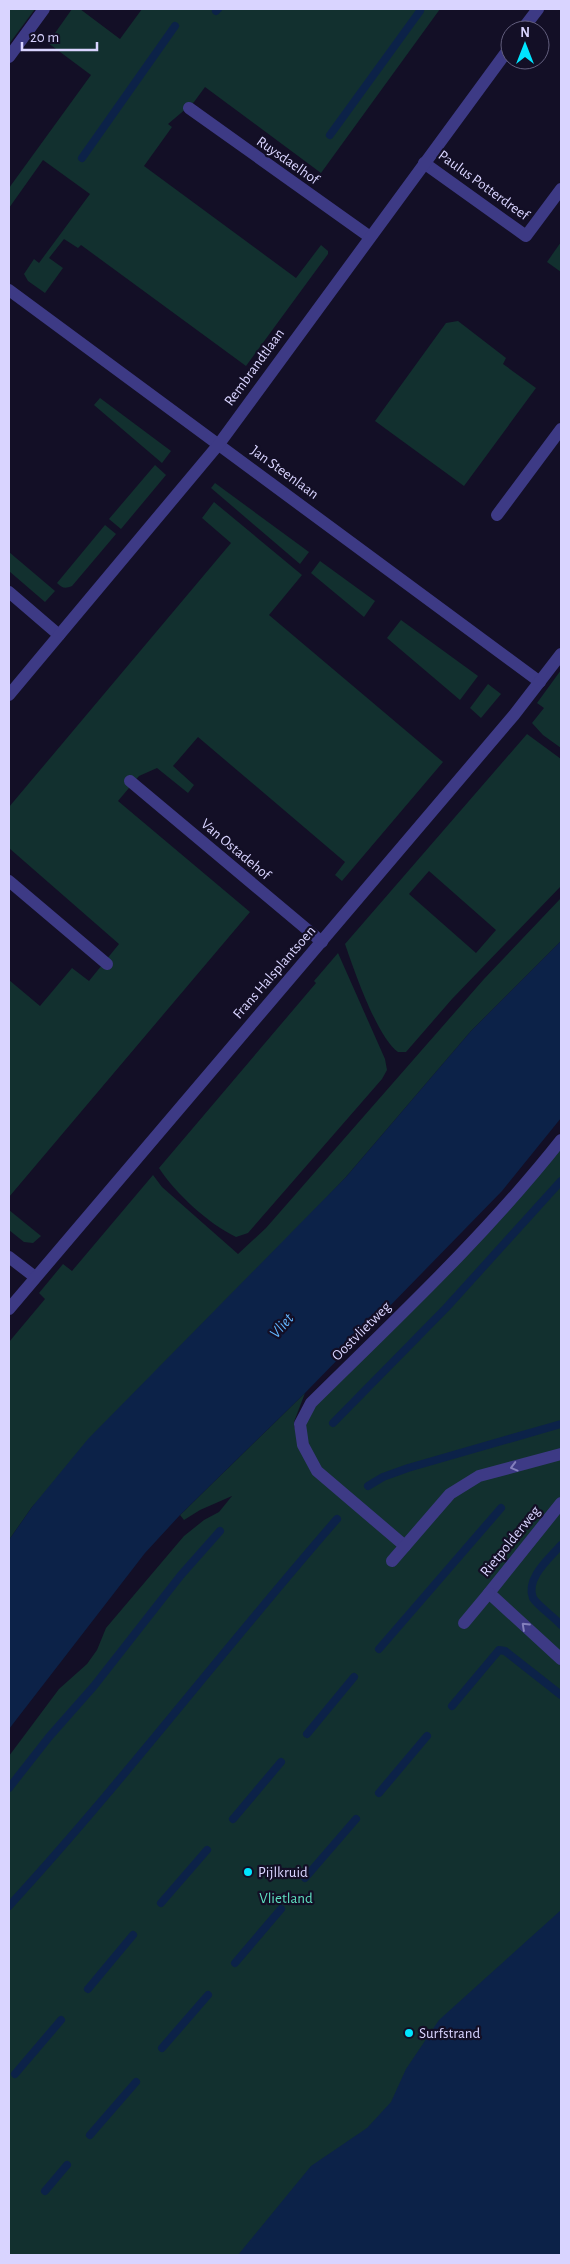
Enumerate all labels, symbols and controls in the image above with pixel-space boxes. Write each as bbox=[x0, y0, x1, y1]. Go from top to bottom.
scale bar bbox=[22, 20, 98, 52]
north arrow bbox=[500, 20, 550, 70]
text: N bbox=[520, 26, 530, 40]
text: 20 m bbox=[30, 30, 59, 45]
street label: Ruysdaelhof bbox=[254, 134, 323, 188]
street label: Paulus Potterdreef bbox=[436, 148, 533, 224]
street label: Rembrandtlaan bbox=[222, 326, 287, 409]
street label: Jan Steenlaan bbox=[248, 443, 321, 502]
street label: Van Ostadehof bbox=[198, 816, 274, 884]
street label: Frans Halsplantsoen bbox=[230, 923, 319, 1022]
street label: Oostvlietweg bbox=[329, 1298, 394, 1364]
water label: Vliet bbox=[267, 1310, 297, 1341]
one-way arrow bbox=[510, 1461, 519, 1472]
street label: Rietpolderweg bbox=[477, 1503, 544, 1579]
one-way arrow bbox=[522, 1623, 531, 1632]
place label: Pijlkruid bbox=[258, 1865, 308, 1880]
marker: Pijlkruid bbox=[242, 1866, 254, 1878]
park label: Vlietland bbox=[259, 1891, 313, 1906]
place label: Surfstrand bbox=[419, 2026, 481, 2041]
marker: Surfstrand bbox=[403, 2027, 415, 2039]

